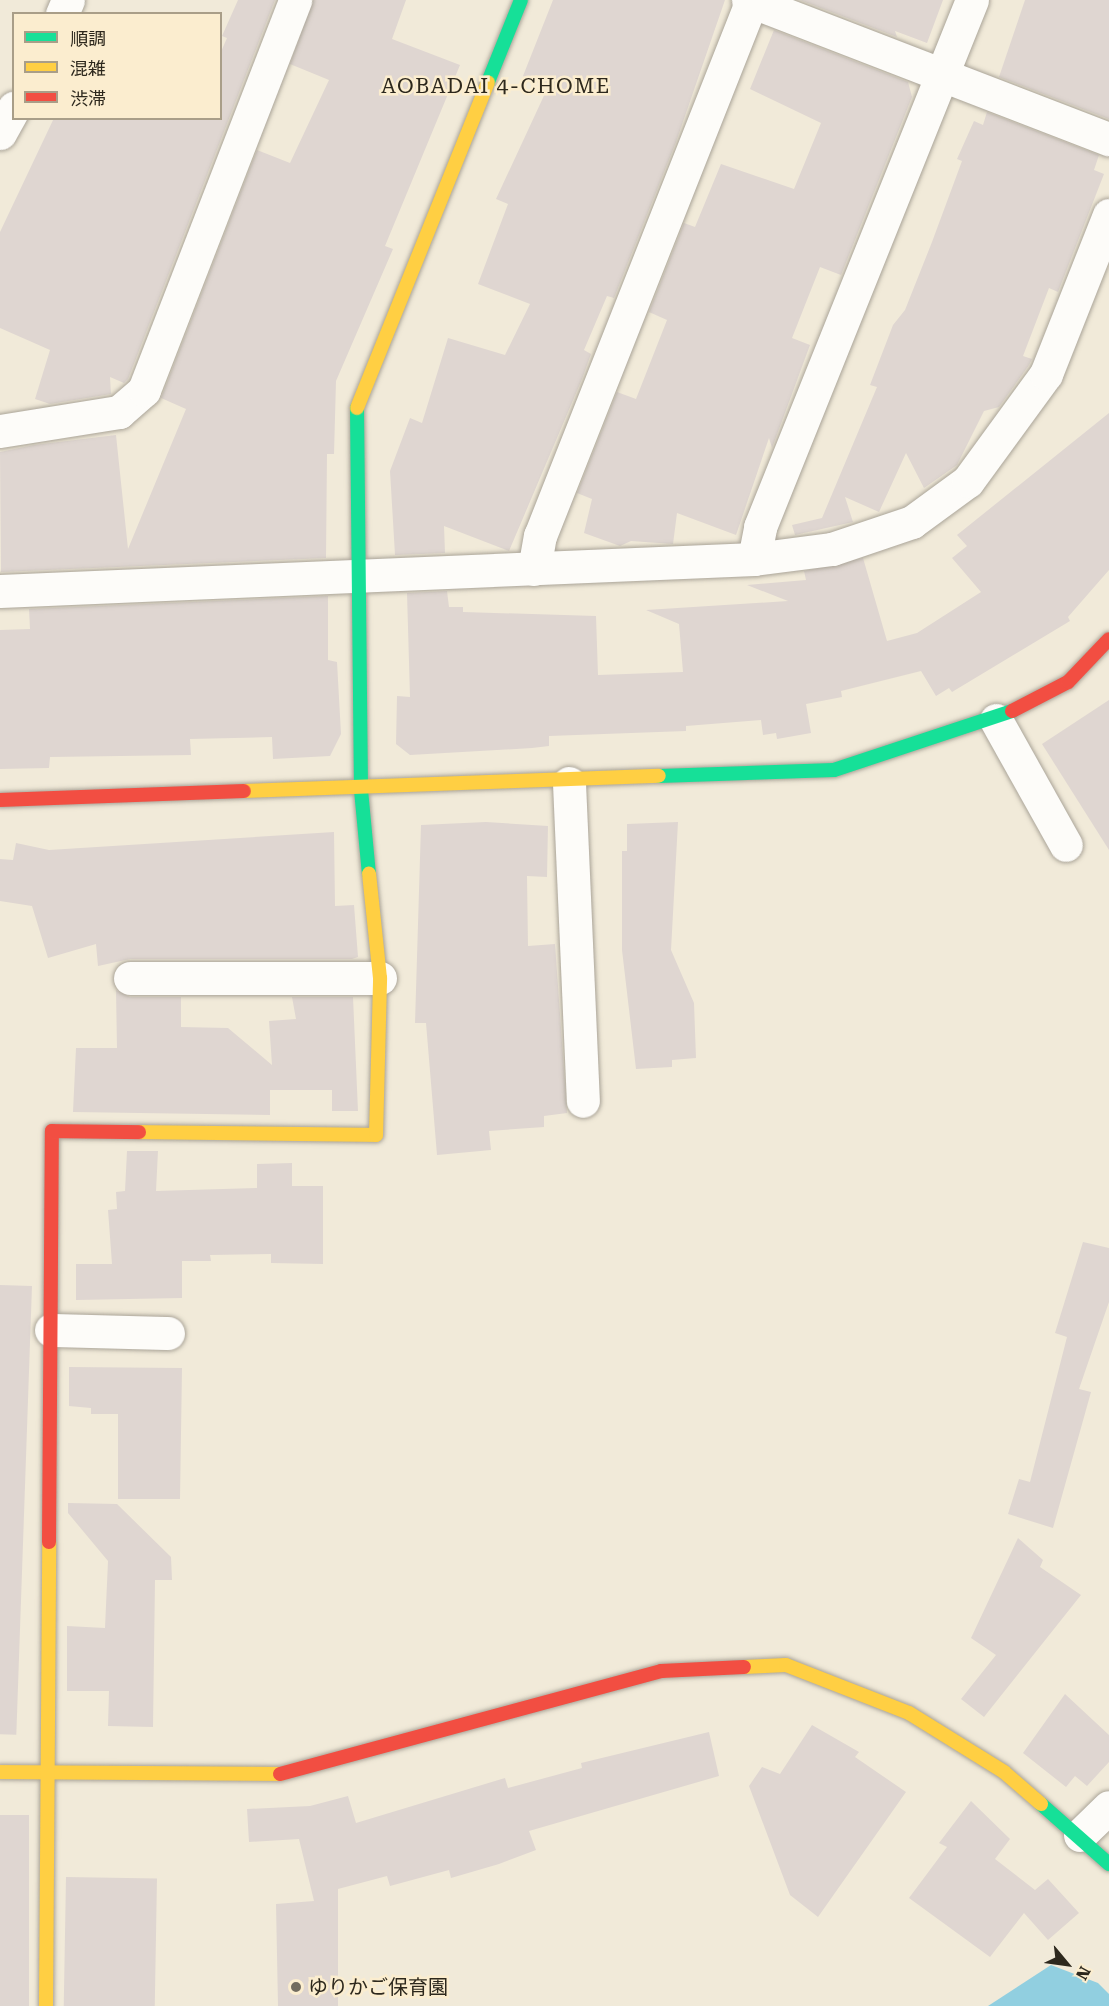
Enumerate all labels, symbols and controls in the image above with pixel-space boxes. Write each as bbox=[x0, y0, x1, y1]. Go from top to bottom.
legend bbox=[12, 12, 222, 120]
text: 順調 bbox=[70, 28, 106, 49]
text: 混雑 bbox=[70, 58, 106, 79]
district label: AOBADAI 4-CHOME bbox=[381, 73, 611, 99]
text: 渋滞 bbox=[70, 88, 106, 109]
north arrow bbox=[1037, 1934, 1097, 1994]
text: N bbox=[1072, 1963, 1094, 1983]
place label: ゆりかご保育園 bbox=[308, 1975, 448, 1999]
marker: ゆりかご保育園 bbox=[289, 1980, 303, 1994]

